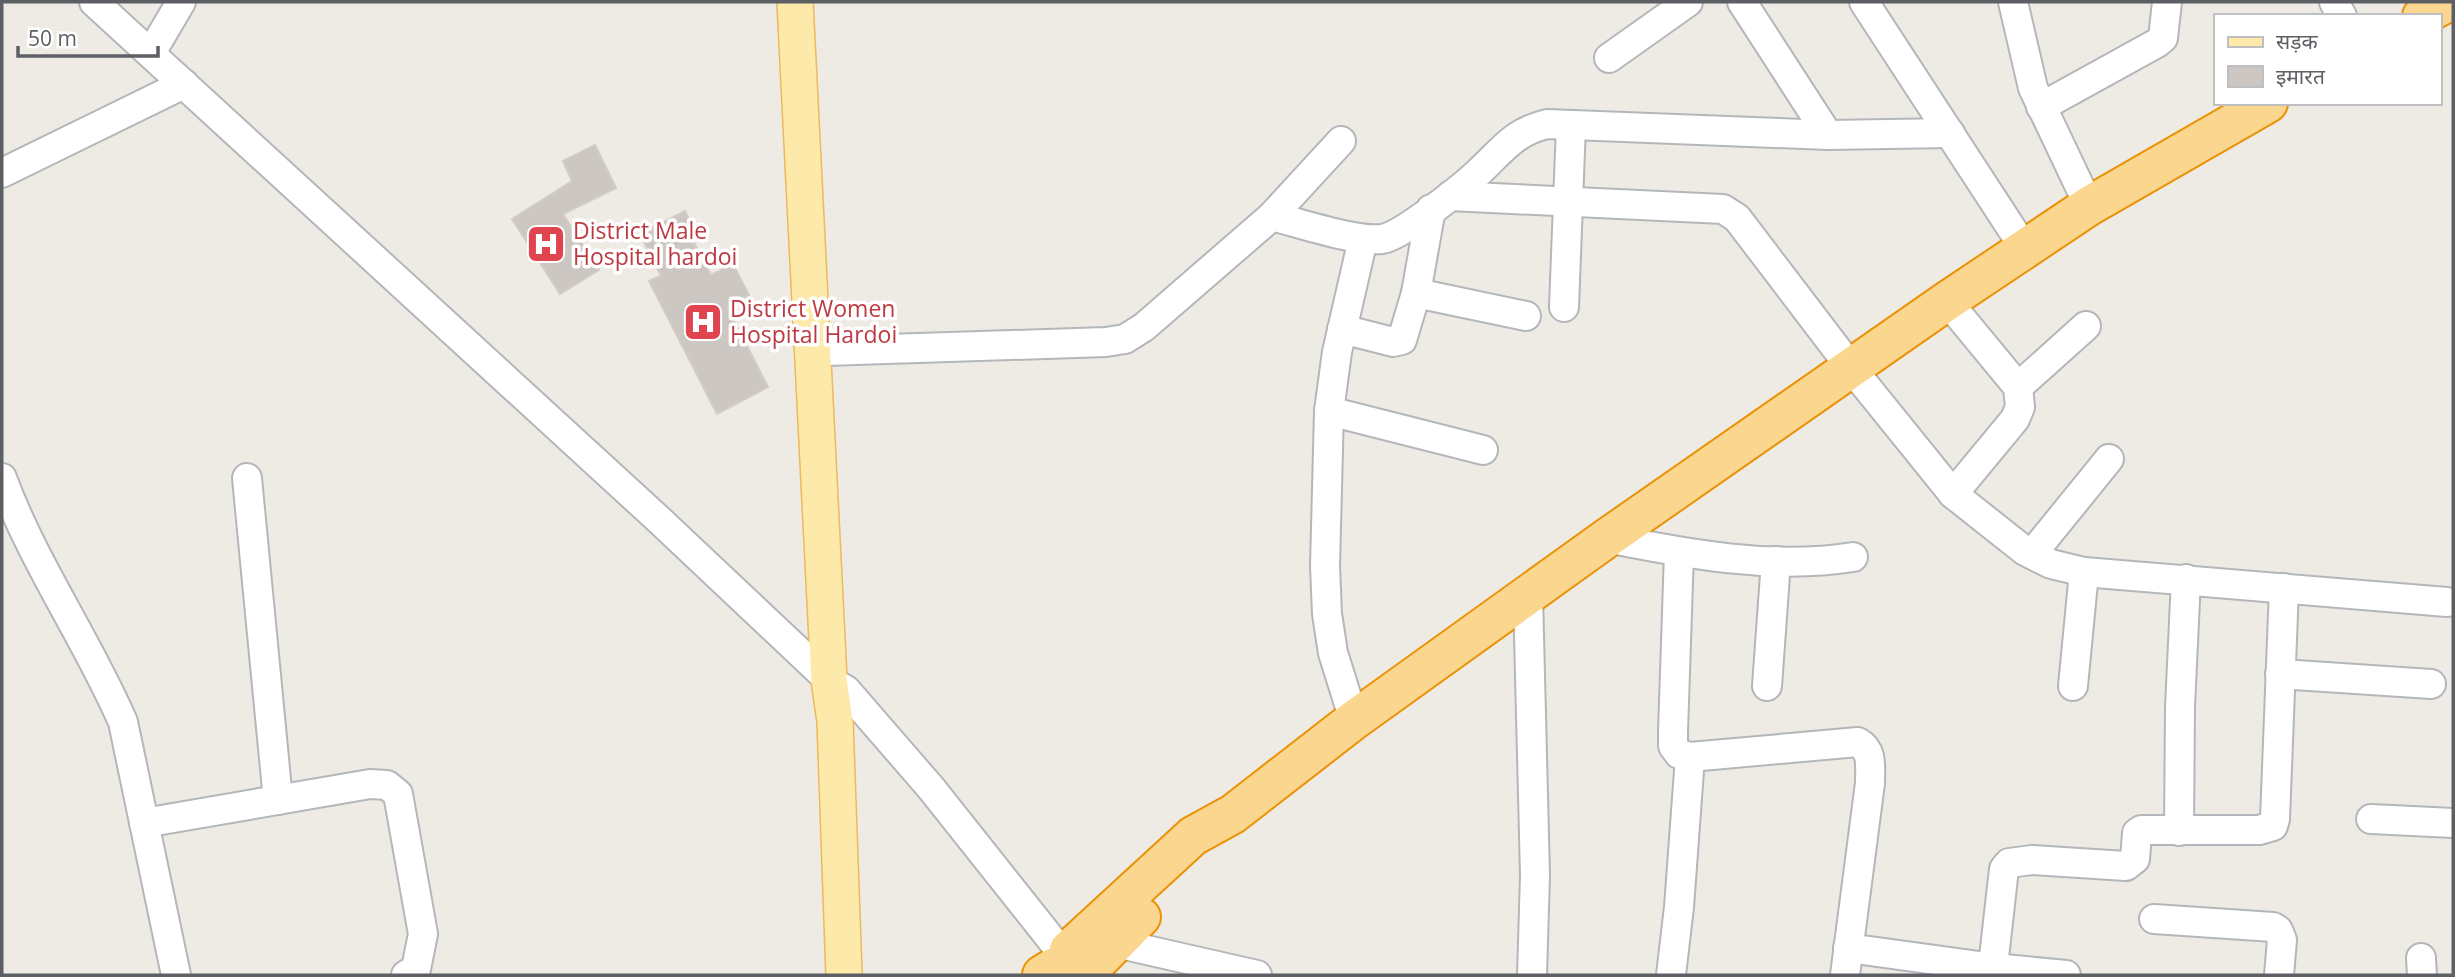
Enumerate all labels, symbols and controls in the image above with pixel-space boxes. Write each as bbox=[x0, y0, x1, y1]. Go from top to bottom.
scale bar bbox=[18, 14, 158, 58]
legend bbox=[2214, 14, 2441, 105]
text: 50 m bbox=[28, 24, 77, 52]
text: सड़क bbox=[2276, 27, 2318, 55]
text: इमारत bbox=[2276, 62, 2326, 90]
place label: District Male Hospital hardoi bbox=[573, 214, 737, 272]
hospital icon: District Male Hospital hardoi bbox=[525, 223, 567, 265]
place label: District Women Hospital Hardoi bbox=[730, 292, 897, 350]
hospital icon: District Women Hospital Hardoi bbox=[682, 301, 724, 343]

